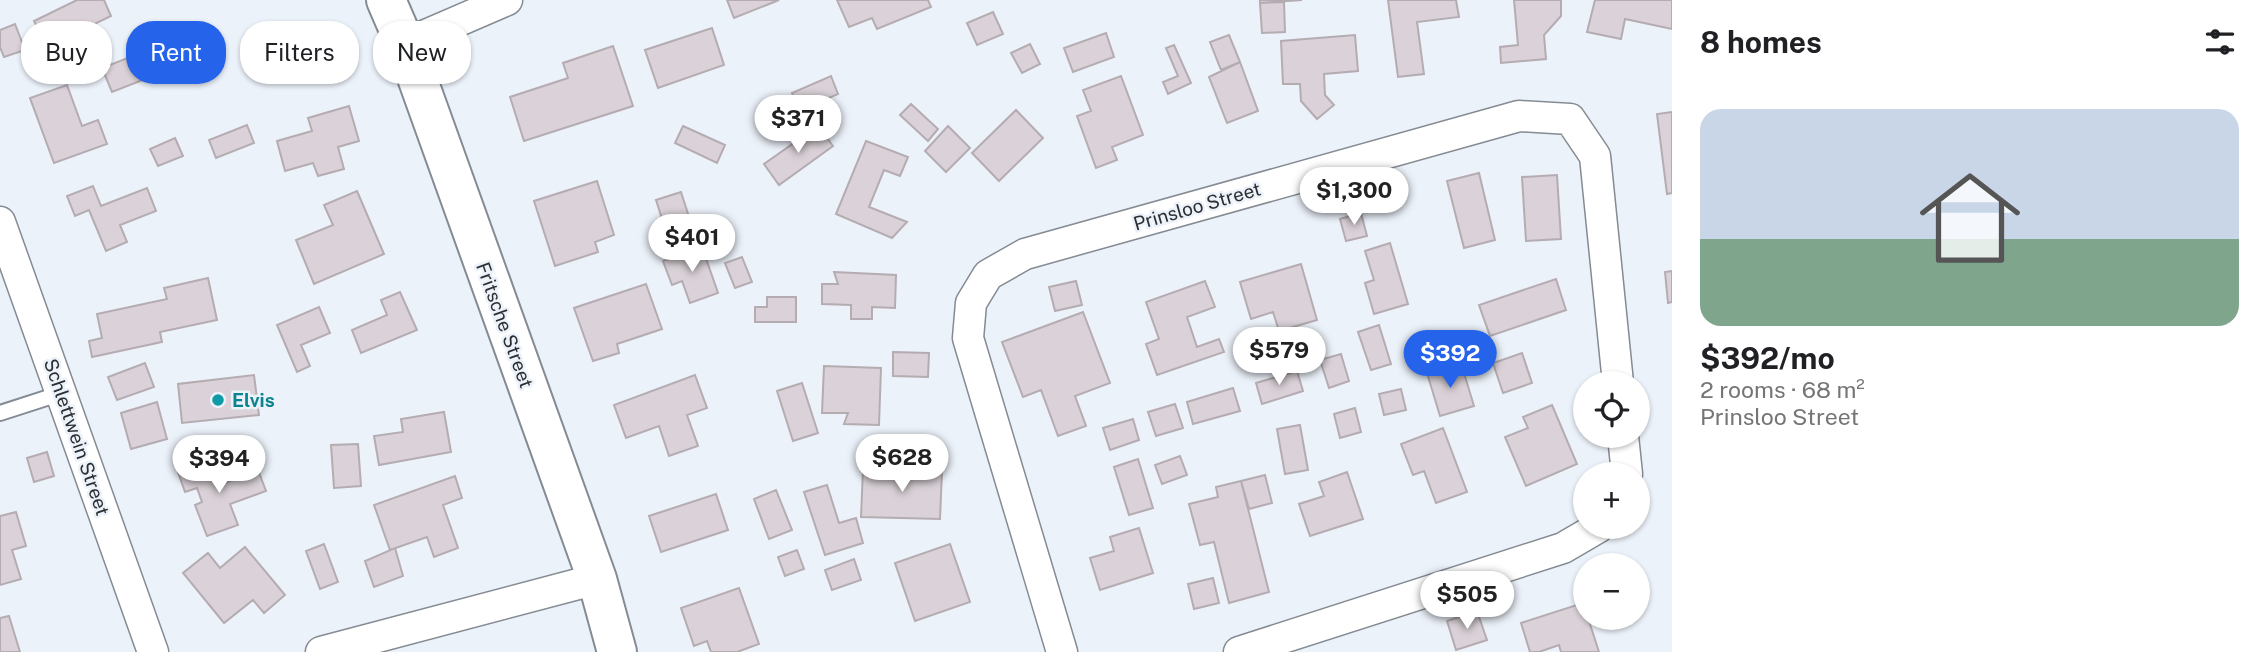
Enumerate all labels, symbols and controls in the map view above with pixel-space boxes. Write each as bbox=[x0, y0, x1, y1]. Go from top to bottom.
chip: Buy bbox=[21, 21, 112, 84]
chip: Rent bbox=[126, 21, 226, 84]
chip: Filters bbox=[240, 21, 359, 84]
chip: New bbox=[373, 21, 471, 84]
icon: filters bbox=[2201, 23, 2239, 61]
text: 8 homes bbox=[1700, 24, 1822, 60]
pin: $371 bbox=[757, 96, 839, 155]
text: $371 bbox=[770, 104, 826, 131]
icon: home bbox=[1907, 155, 2033, 281]
pin: $1,300 bbox=[1297, 168, 1411, 227]
text: $1,300 bbox=[1316, 176, 1392, 203]
street label: Prinsloo Street bbox=[1131, 177, 1263, 235]
pin: $401 bbox=[651, 215, 733, 274]
text: $401 bbox=[664, 223, 720, 250]
street label: Fritsche Street bbox=[472, 259, 538, 391]
pin: $579 bbox=[1238, 328, 1320, 387]
pin: $392 bbox=[1409, 330, 1491, 390]
text: $579 bbox=[1249, 336, 1309, 363]
text: $392 bbox=[1420, 339, 1480, 366]
text: $392/mo bbox=[1700, 340, 1835, 376]
street label: Schlettwein Street bbox=[40, 356, 114, 518]
map controls bbox=[1573, 371, 1650, 630]
button: locate bbox=[1573, 371, 1650, 448]
text: 2 rooms · 68 m² bbox=[1700, 376, 1865, 403]
place label: Elvis bbox=[232, 389, 275, 411]
marker: Elvis bbox=[210, 392, 226, 408]
text: Prinsloo Street bbox=[1700, 403, 1859, 430]
pin: $628 bbox=[861, 434, 943, 494]
pin: $394 bbox=[178, 435, 260, 495]
text: $628 bbox=[872, 443, 932, 470]
text: $394 bbox=[188, 444, 250, 471]
button: + bbox=[1573, 462, 1650, 539]
button: − bbox=[1573, 553, 1650, 630]
pin: $505 bbox=[1426, 572, 1508, 631]
text: $505 bbox=[1436, 580, 1498, 607]

